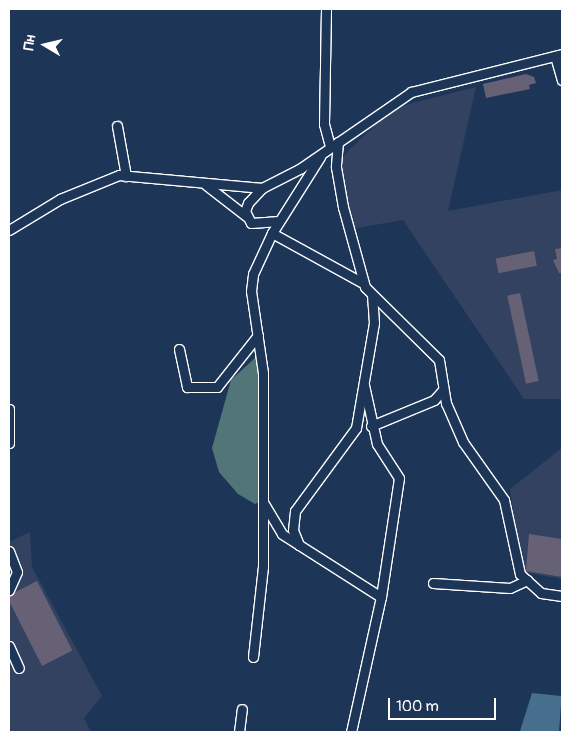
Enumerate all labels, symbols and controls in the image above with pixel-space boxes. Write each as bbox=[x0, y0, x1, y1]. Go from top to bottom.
north arrow bbox=[20, 20, 70, 70]
text: Пн bbox=[20, 34, 39, 52]
scale bar bbox=[391, 688, 498, 720]
text: 100 m bbox=[396, 697, 439, 716]

